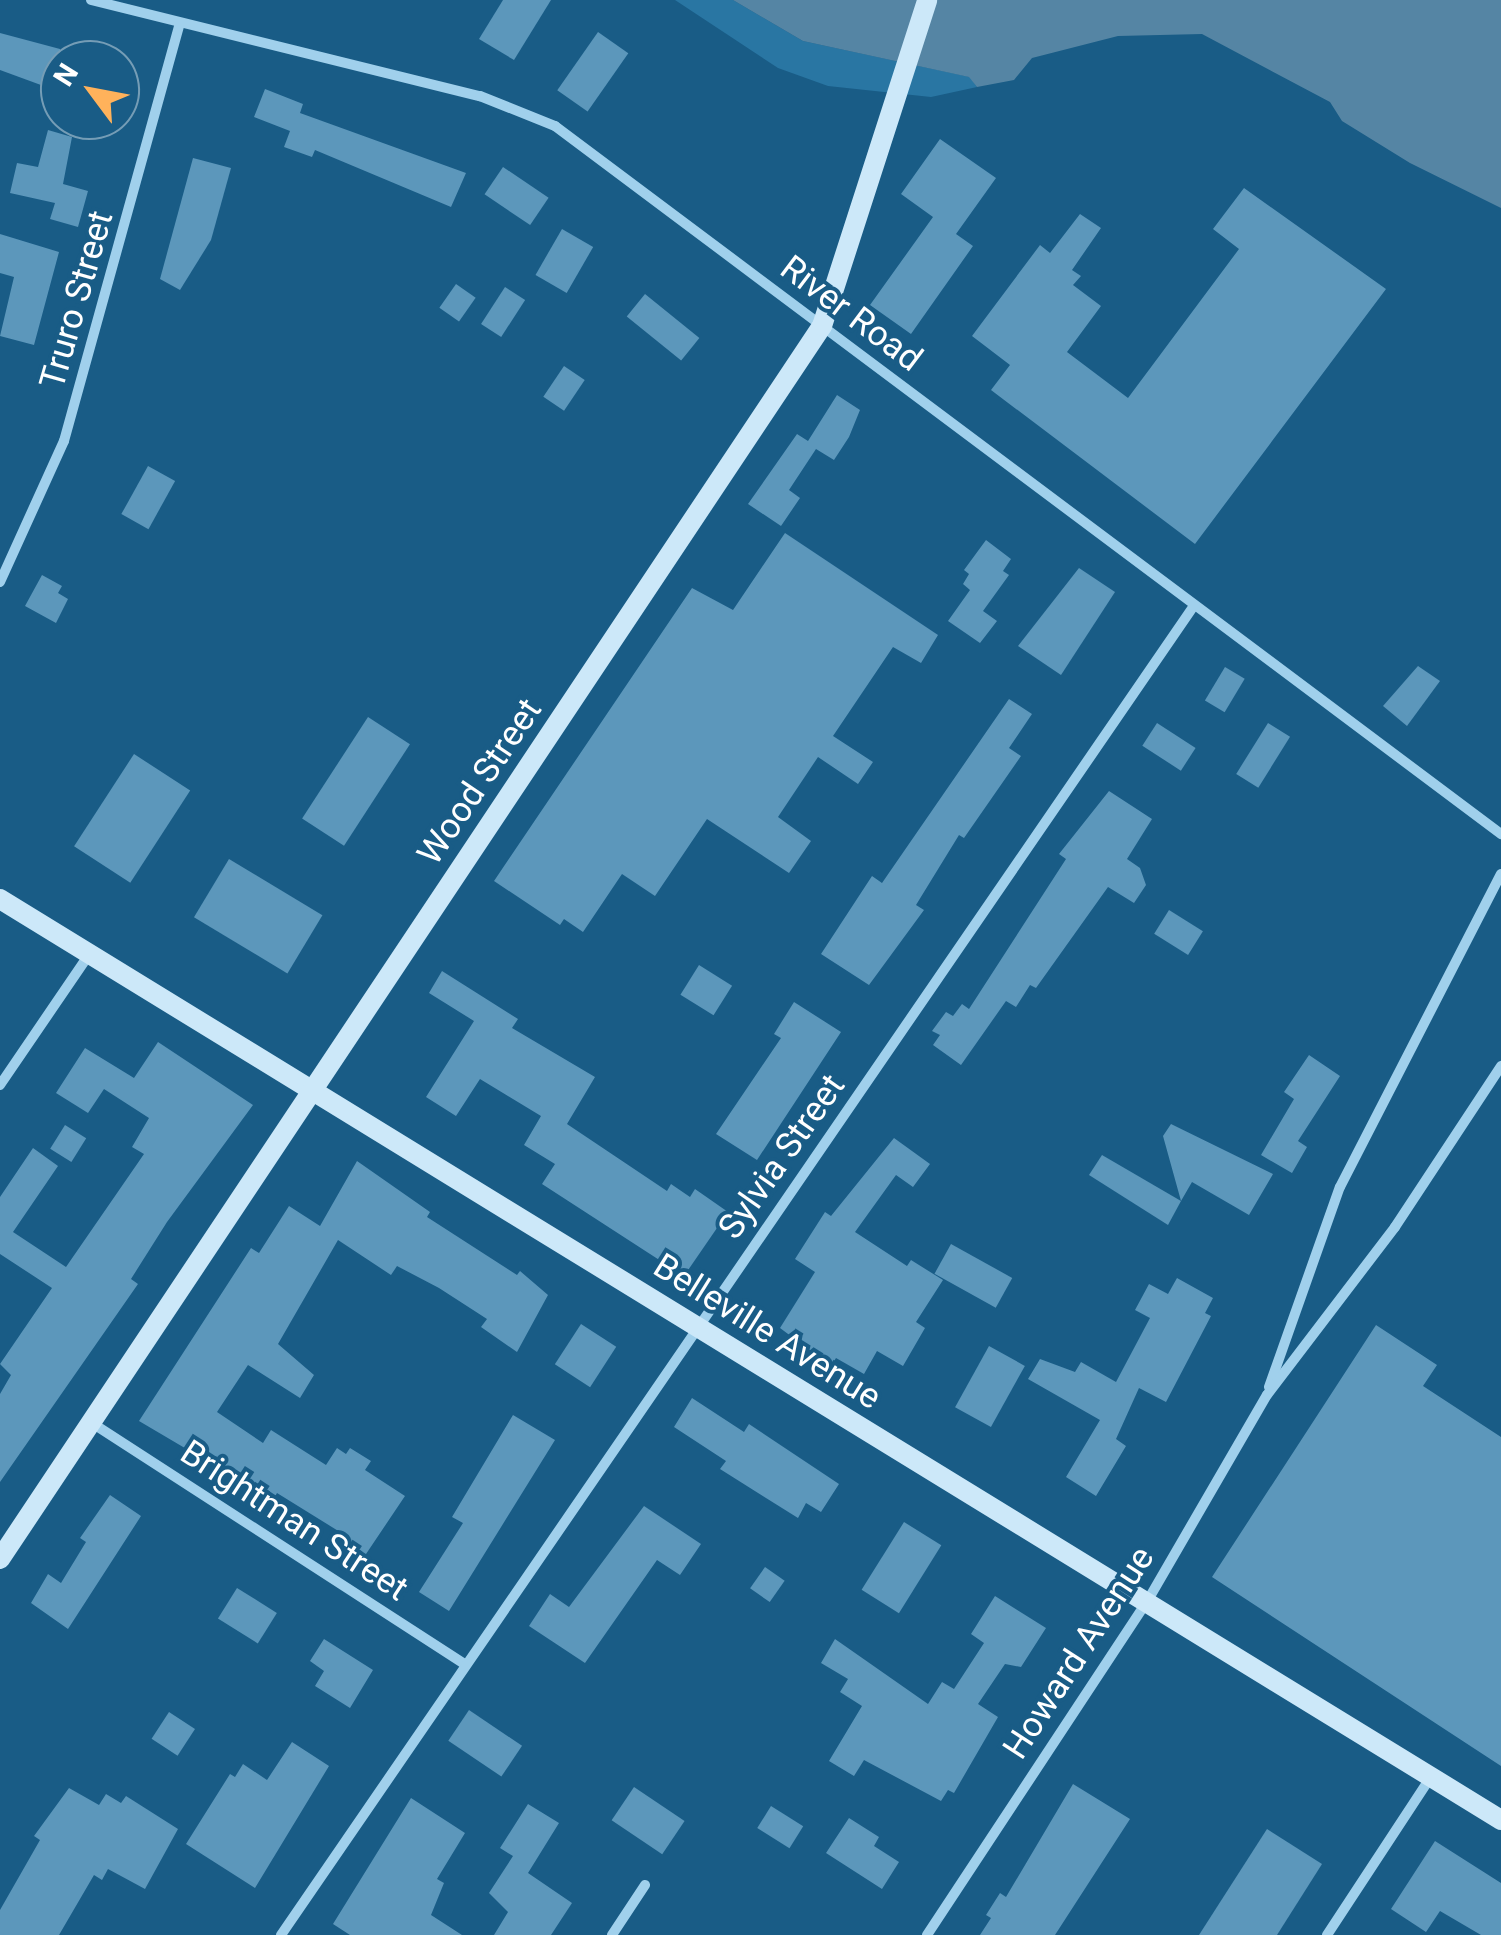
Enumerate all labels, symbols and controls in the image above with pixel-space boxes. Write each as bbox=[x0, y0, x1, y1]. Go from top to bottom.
north arrow bbox=[40, 40, 140, 140]
text: N bbox=[47, 58, 85, 92]
street label: Truro Street bbox=[32, 206, 122, 394]
street label: River Road bbox=[772, 247, 930, 381]
street label: Wood Street bbox=[409, 691, 551, 873]
street label: Sylvia Street bbox=[710, 1067, 854, 1247]
street label: Belleville Avenue bbox=[646, 1245, 888, 1419]
street label: Brightman Street bbox=[172, 1432, 416, 1610]
street label: Howard Avenue bbox=[995, 1539, 1163, 1767]

